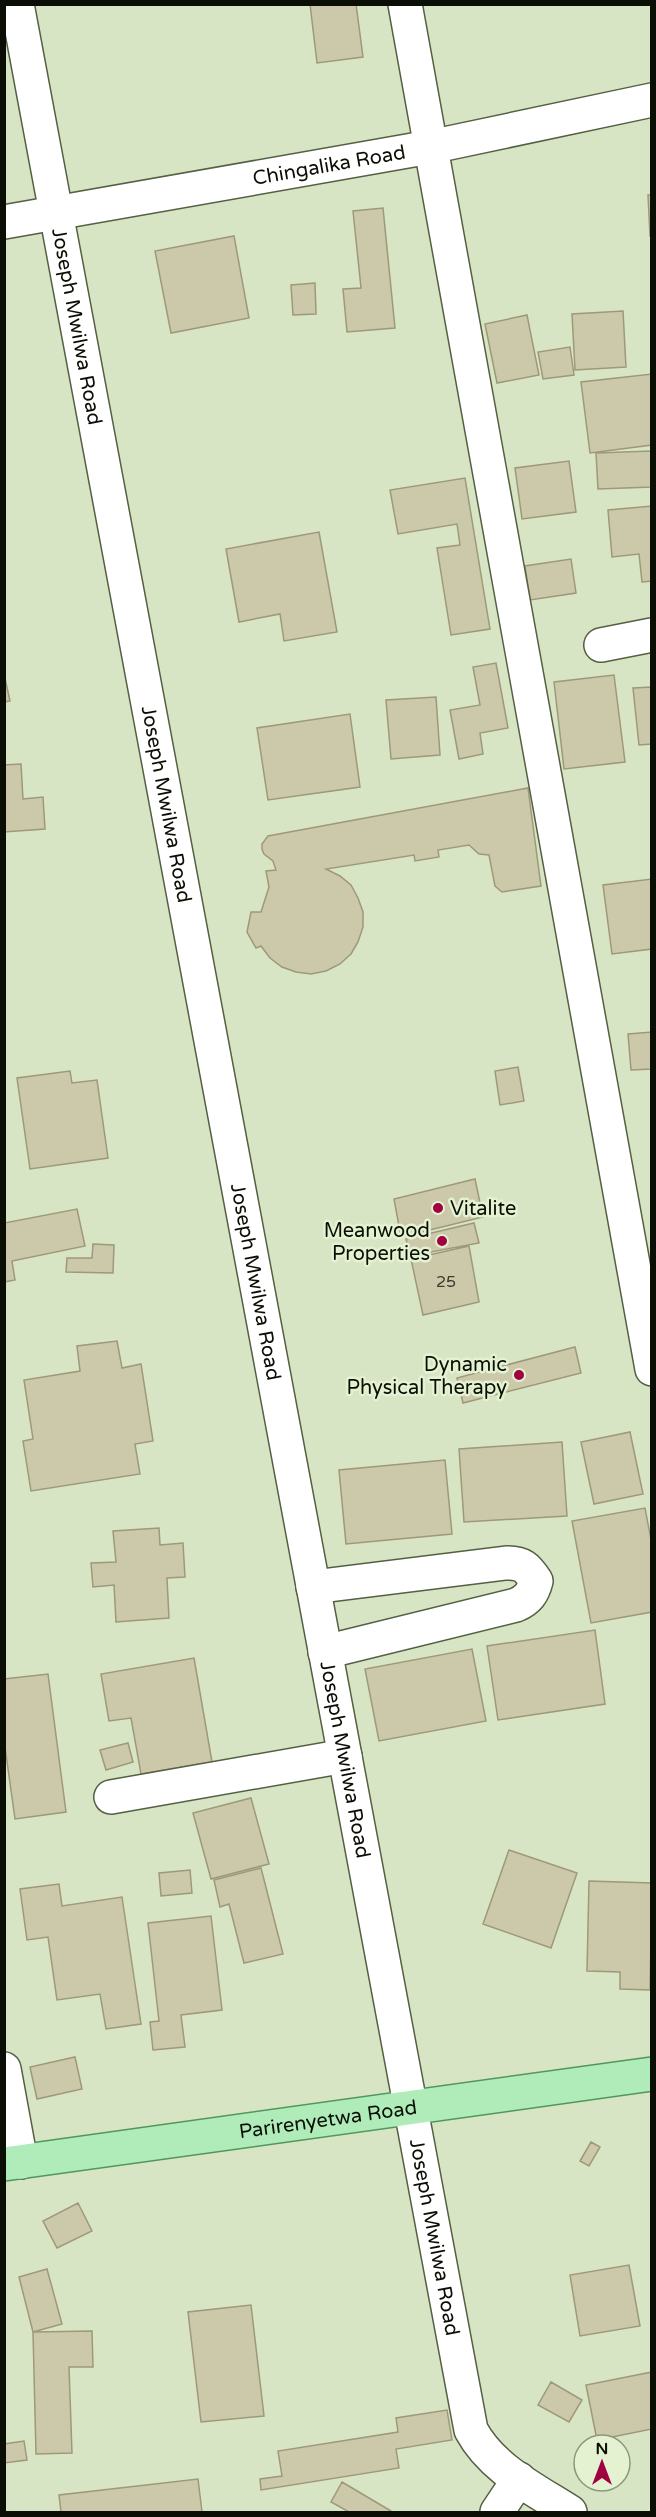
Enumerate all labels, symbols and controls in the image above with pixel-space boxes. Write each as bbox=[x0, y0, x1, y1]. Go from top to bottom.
street label: Chingalika Road bbox=[251, 141, 407, 191]
street label: Joseph Mwilwa Road bbox=[46, 226, 107, 427]
street label: Joseph Mwilwa Road bbox=[136, 704, 196, 905]
street label: Joseph Mwilwa Road bbox=[225, 1182, 285, 1382]
place label: Vitalite bbox=[450, 1197, 516, 1221]
marker: Vitalite bbox=[431, 1201, 445, 1215]
place label: Meanwood Properties bbox=[324, 1219, 430, 1266]
marker: Meanwood Properties bbox=[435, 1234, 449, 1248]
house number: 25 bbox=[436, 1272, 456, 1292]
place label: Dynamic Physical Therapy bbox=[347, 1353, 507, 1400]
marker: Dynamic Physical Therapy bbox=[512, 1368, 526, 1382]
street label: Joseph Mwilwa Road bbox=[314, 1659, 375, 1860]
street label: Parirenyetwa Road bbox=[237, 2096, 419, 2144]
street label: Joseph Mwilwa Road bbox=[404, 2137, 464, 2338]
north arrow bbox=[572, 2433, 632, 2493]
text: N bbox=[596, 2439, 608, 2459]

